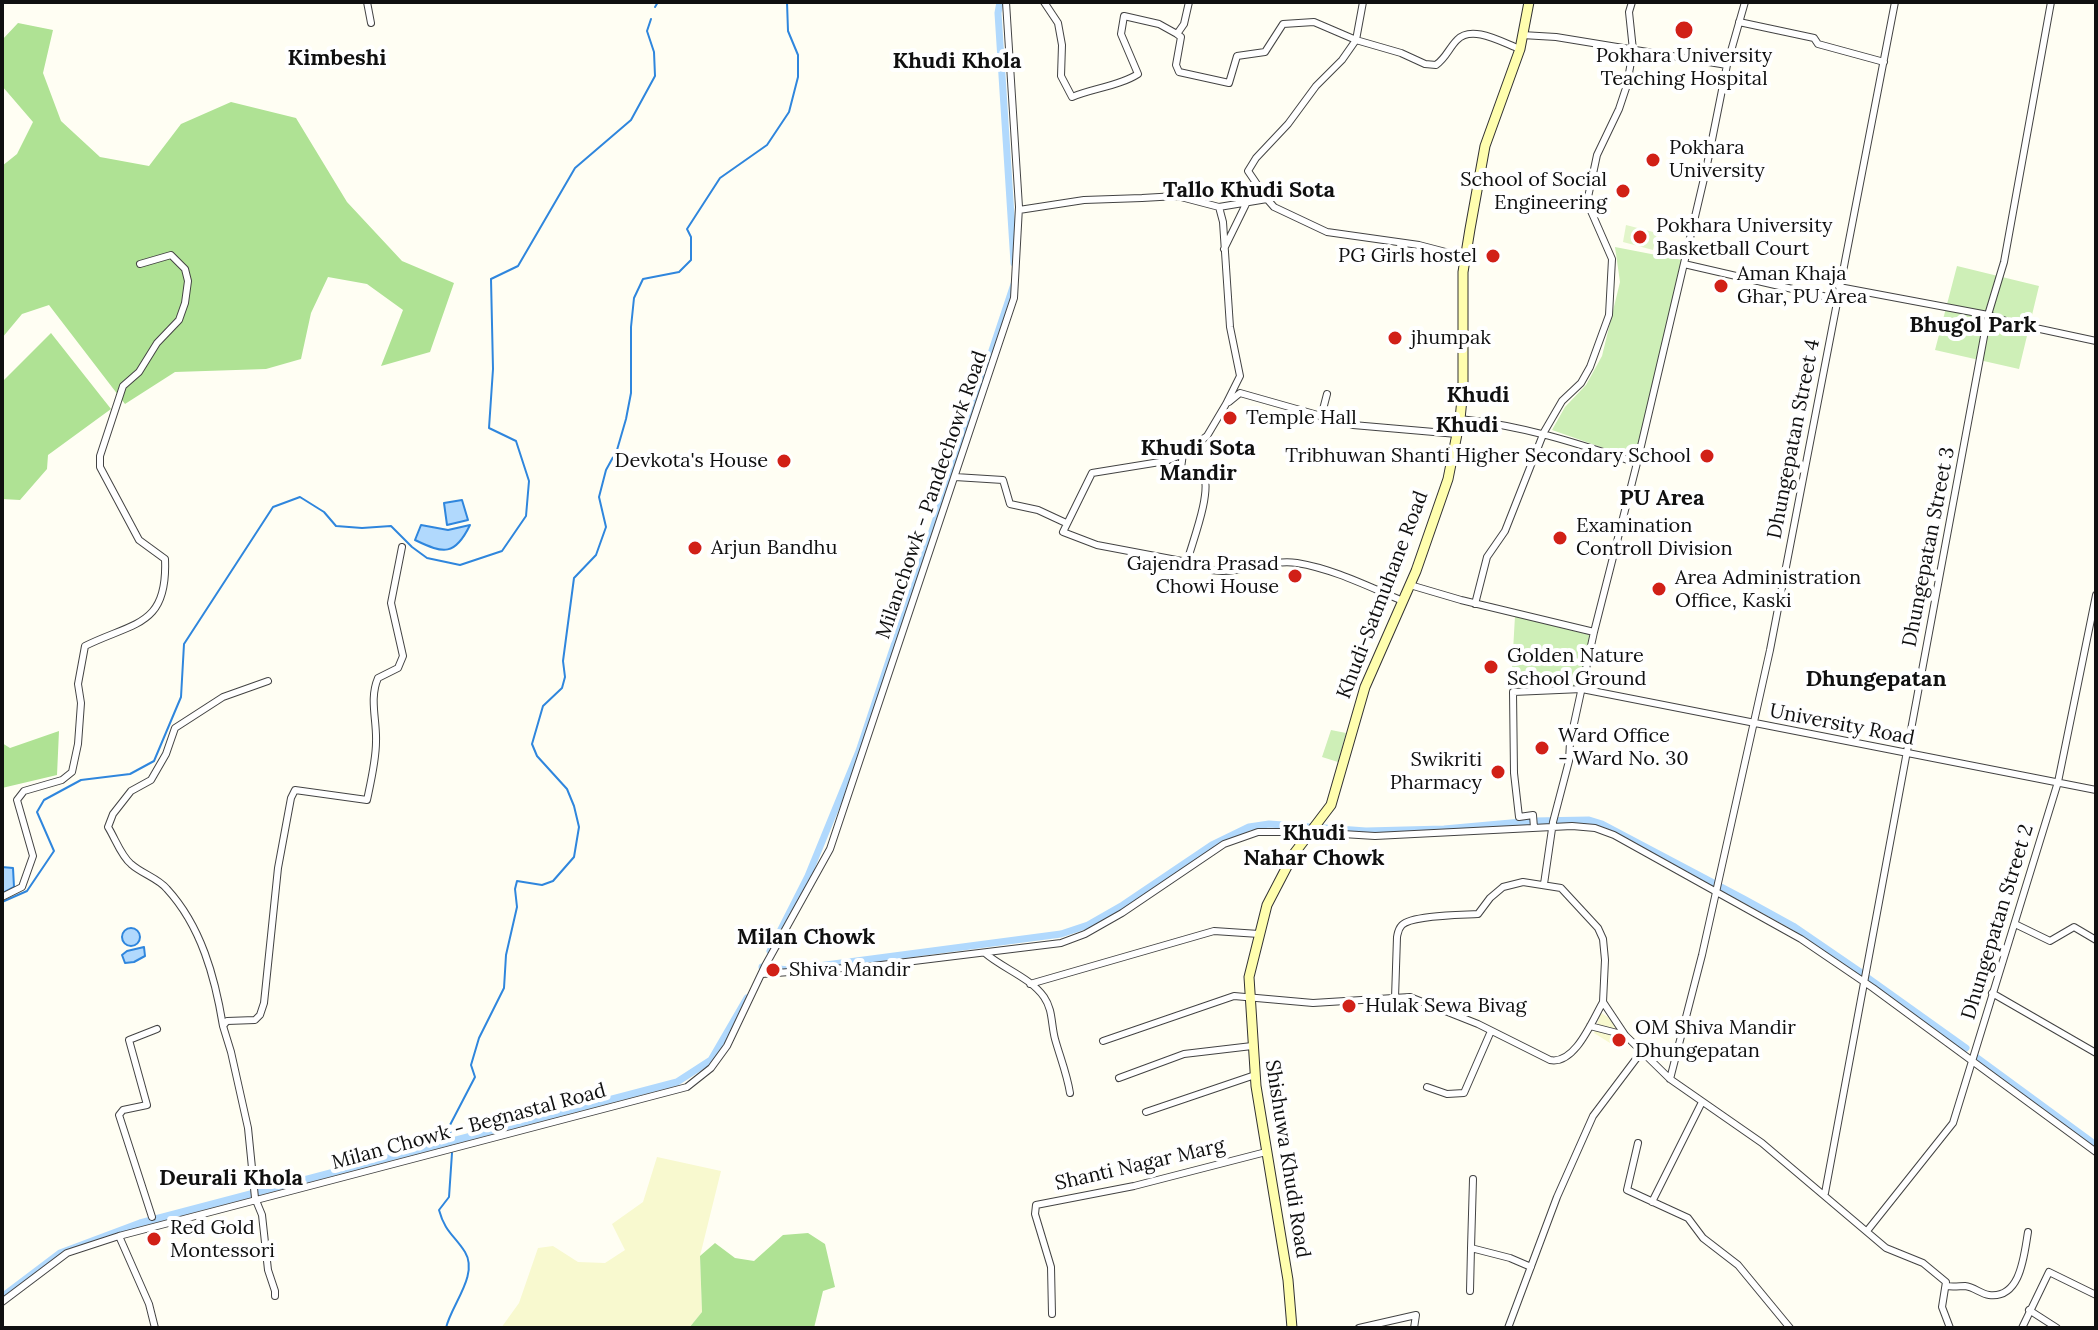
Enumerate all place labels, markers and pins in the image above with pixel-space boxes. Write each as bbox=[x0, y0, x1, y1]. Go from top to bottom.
marker: Pokhara University Teaching Hospital bbox=[1673, 19, 1695, 41]
place label: Pokhara University Teaching Hospital bbox=[1596, 44, 1772, 91]
place label: Pokhara University bbox=[1669, 136, 1765, 183]
marker: Pokhara University bbox=[1644, 151, 1662, 169]
place label: School of Social Engineering bbox=[1460, 168, 1607, 215]
marker: School of Social Engineering bbox=[1614, 182, 1632, 200]
place label: Pokhara University Basketball Court bbox=[1656, 214, 1833, 261]
marker: Pokhara University Basketball Court bbox=[1631, 228, 1649, 246]
place label: PG Girls hostel bbox=[1338, 244, 1477, 268]
marker: PG Girls hostel bbox=[1484, 247, 1502, 265]
place label: Aman Khaja Ghar, PU Area bbox=[1737, 262, 1867, 309]
marker: Aman Khaja Ghar, PU Area bbox=[1712, 277, 1730, 295]
place label: jhumpak bbox=[1411, 326, 1491, 350]
marker: jhumpak bbox=[1386, 329, 1404, 347]
place label: Temple Hall bbox=[1246, 406, 1357, 430]
marker: Temple Hall bbox=[1221, 409, 1239, 427]
place label: Tribhuwan Shanti Higher Secondary School bbox=[1285, 444, 1691, 468]
marker: Tribhuwan Shanti Higher Secondary School bbox=[1698, 447, 1716, 465]
place label: Devkota's House bbox=[615, 449, 768, 473]
marker: Devkota's House bbox=[775, 452, 793, 470]
place label: Examination Controll Division bbox=[1576, 514, 1733, 561]
marker: Examination Controll Division bbox=[1551, 529, 1569, 547]
place label: Arjun Bandhu bbox=[711, 536, 838, 560]
marker: Arjun Bandhu bbox=[686, 539, 704, 557]
place label: Gajendra Prasad Chowi House bbox=[1127, 552, 1279, 599]
place label: Area Administration Office, Kaski bbox=[1675, 566, 1861, 613]
marker: Gajendra Prasad Chowi House bbox=[1286, 567, 1304, 585]
marker: Area Administration Office, Kaski bbox=[1650, 580, 1668, 598]
place label: Golden Nature School Ground bbox=[1507, 644, 1647, 691]
marker: Golden Nature School Ground bbox=[1482, 658, 1500, 676]
place label: Ward Office - Ward No. 30 bbox=[1558, 724, 1689, 771]
marker: Ward Office - Ward No. 30 bbox=[1533, 739, 1551, 757]
place label: Swikriti Pharmacy bbox=[1390, 748, 1482, 795]
marker: Swikriti Pharmacy bbox=[1489, 763, 1507, 781]
place label: Shiva Mandir bbox=[789, 958, 910, 982]
marker: Shiva Mandir bbox=[764, 961, 782, 979]
place label: Hulak Sewa Bivag bbox=[1365, 994, 1527, 1018]
marker: Hulak Sewa Bivag bbox=[1340, 997, 1358, 1015]
place label: OM Shiva Mandir Dhungepatan bbox=[1635, 1016, 1796, 1063]
marker: OM Shiva Mandir Dhungepatan bbox=[1610, 1031, 1628, 1049]
place label: Red Gold Montessori bbox=[170, 1216, 275, 1263]
marker: Red Gold Montessori bbox=[145, 1230, 163, 1248]

